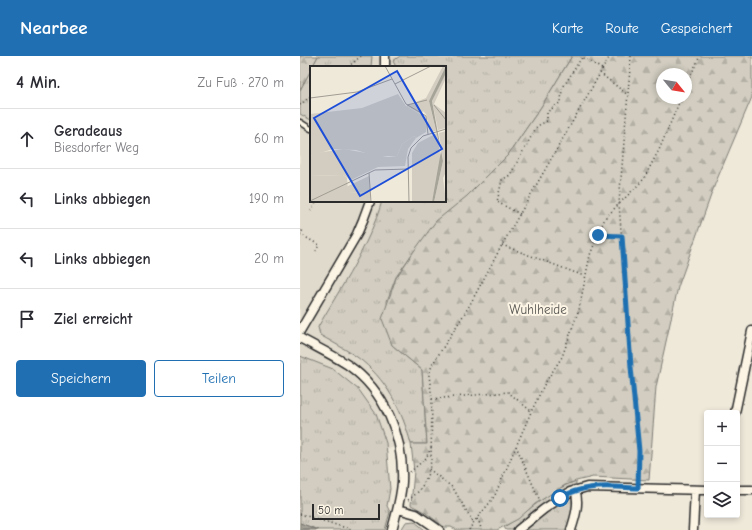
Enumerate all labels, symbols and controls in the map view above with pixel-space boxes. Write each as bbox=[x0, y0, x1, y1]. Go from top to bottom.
text: Nearbee bbox=[20, 17, 88, 39]
text: Karte bbox=[552, 20, 583, 37]
text: Route bbox=[605, 20, 639, 37]
text: Gespeichert bbox=[661, 20, 732, 37]
inset map bbox=[310, 66, 446, 202]
north arrow bbox=[656, 68, 692, 104]
text: 4 Min. bbox=[16, 73, 60, 92]
text: Zu Fuß · 270 m bbox=[198, 75, 284, 90]
text: Geradeaus bbox=[54, 122, 122, 140]
icon: ahead bbox=[16, 128, 38, 150]
text: 60 m bbox=[254, 131, 284, 146]
text: Biesdorfer Weg bbox=[54, 140, 139, 155]
icon: left bbox=[16, 188, 38, 210]
text: Links abbiegen bbox=[54, 190, 151, 208]
text: 190 m bbox=[249, 191, 284, 206]
route end bbox=[589, 226, 607, 244]
icon: left bbox=[16, 248, 38, 270]
text: Links abbiegen bbox=[54, 250, 151, 268]
text: 20 m bbox=[254, 251, 284, 266]
park label: Wuhlheide bbox=[509, 302, 567, 317]
icon: arrive bbox=[16, 308, 38, 330]
text: Ziel erreicht bbox=[54, 310, 132, 328]
button: Speichern bbox=[16, 360, 146, 397]
button: Teilen bbox=[154, 360, 284, 397]
map controls bbox=[704, 410, 740, 518]
button: + bbox=[704, 410, 740, 446]
button: − bbox=[704, 446, 740, 482]
button: layers bbox=[704, 482, 740, 518]
route start bbox=[551, 489, 569, 507]
scale bar bbox=[312, 502, 380, 521]
text: 50 m bbox=[318, 504, 343, 517]

